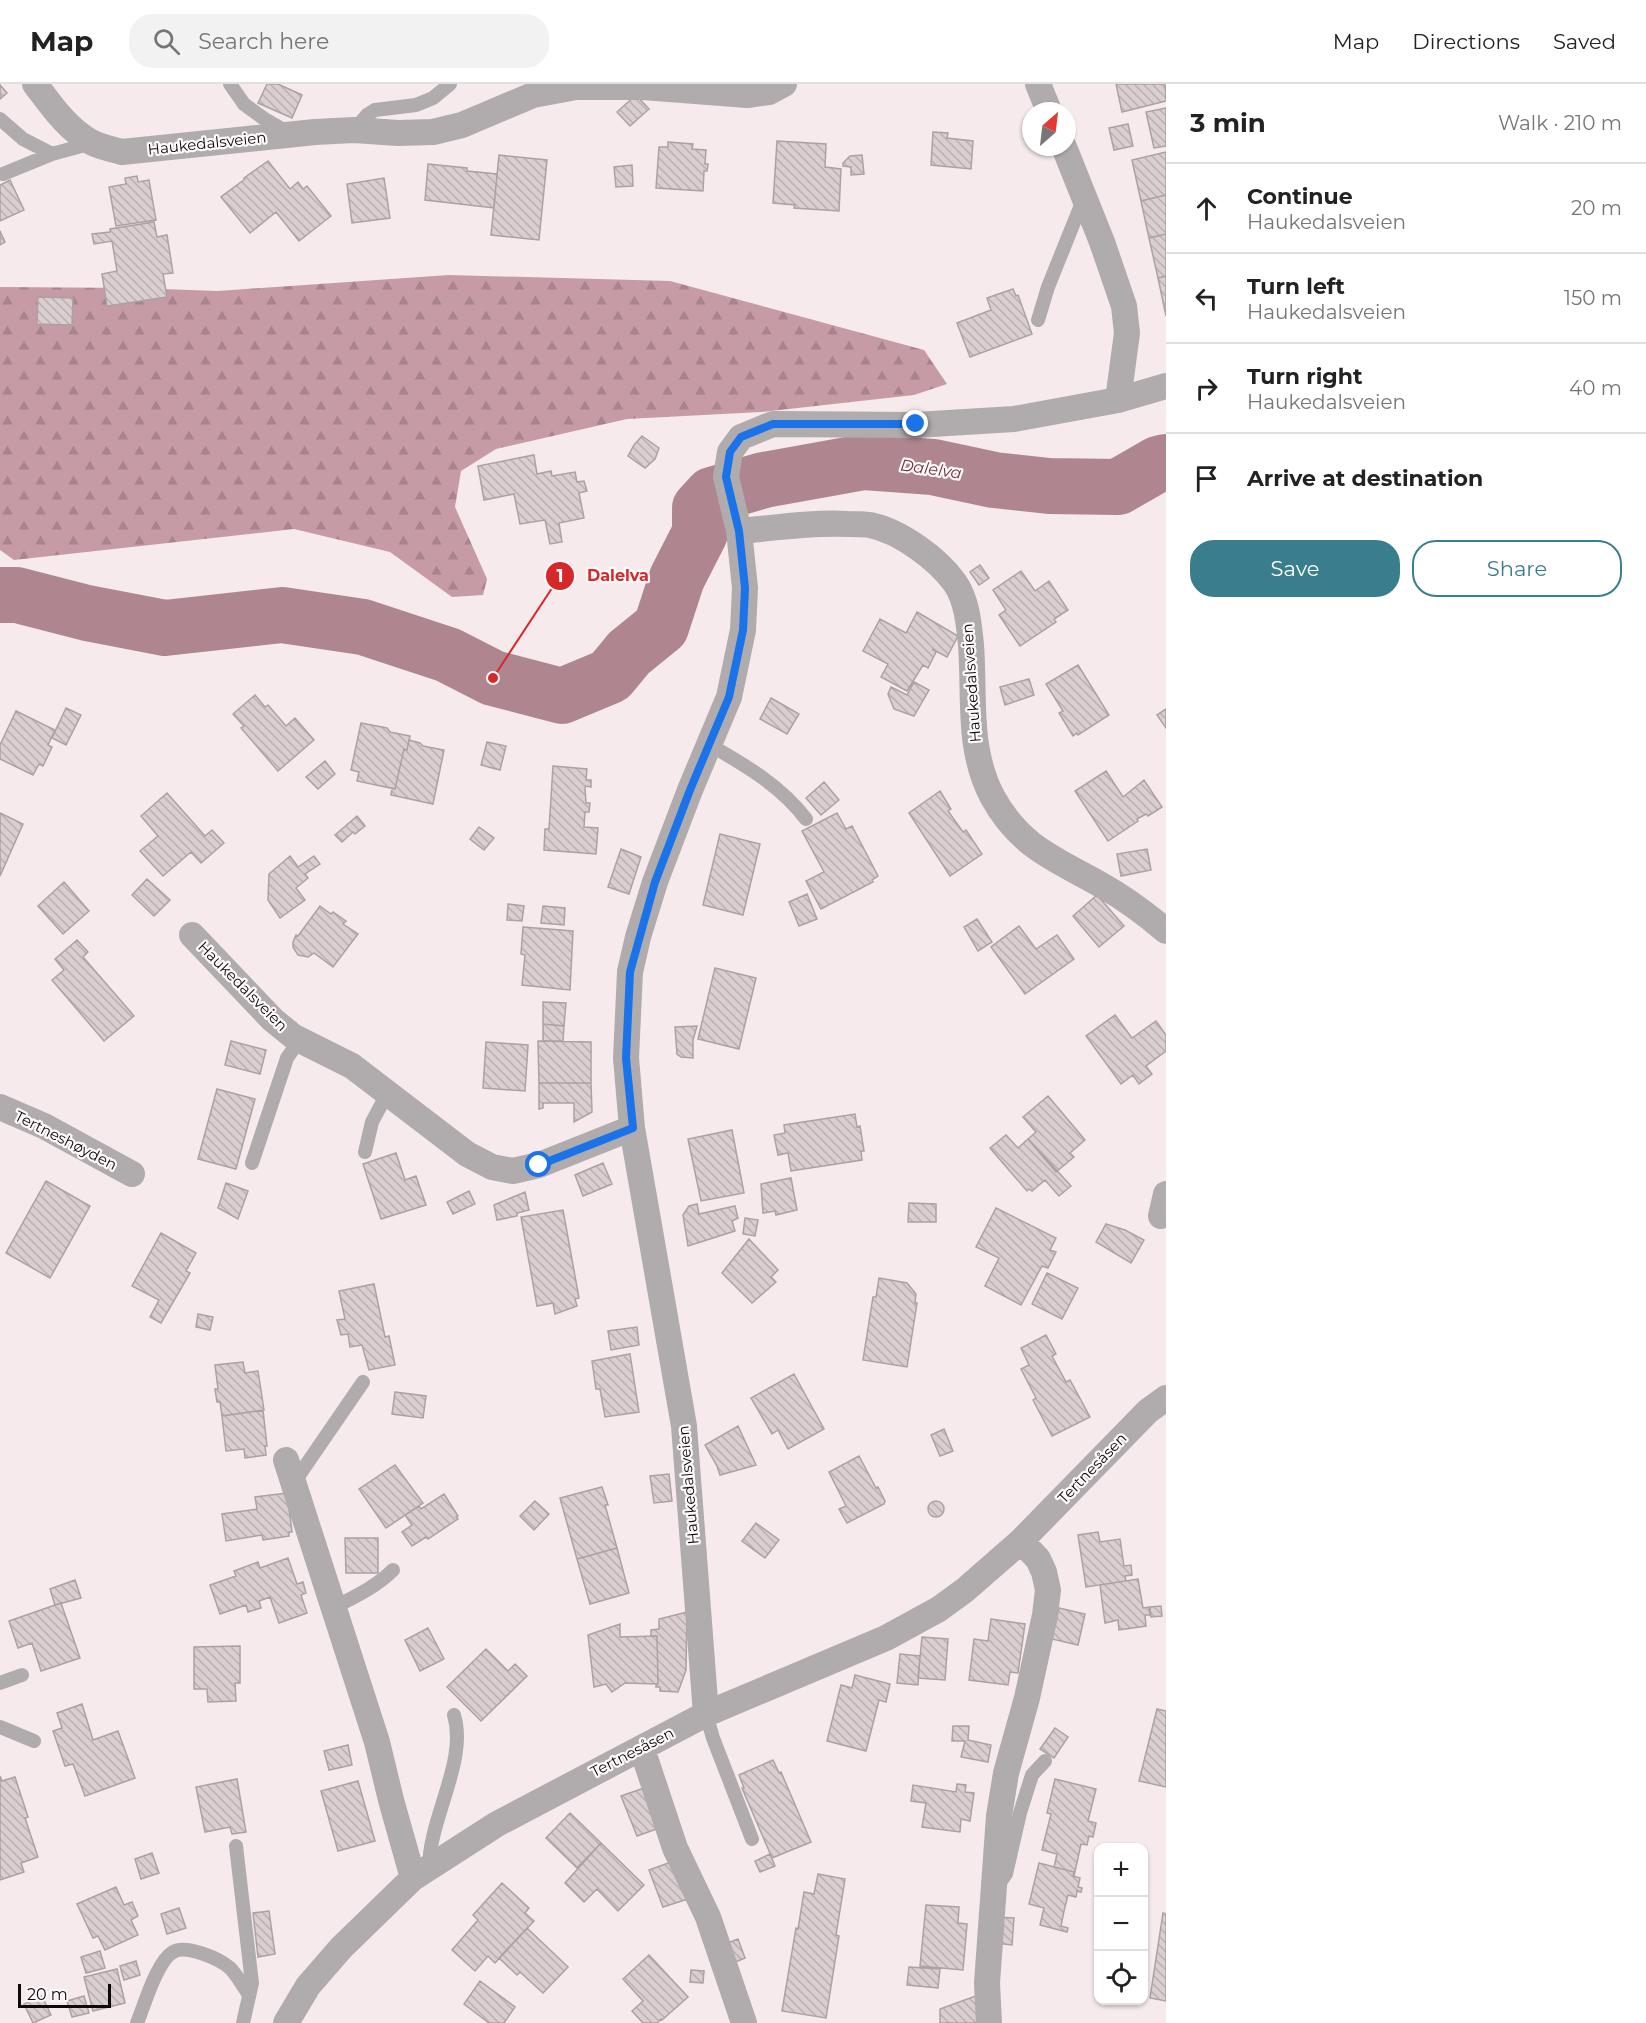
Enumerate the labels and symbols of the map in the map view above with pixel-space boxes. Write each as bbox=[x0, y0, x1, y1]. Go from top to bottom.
north arrow bbox=[1022, 102, 1076, 156]
street label: Haukedalsveien bbox=[147, 127, 267, 159]
route end bbox=[902, 410, 928, 436]
water label: Dalelva bbox=[899, 455, 963, 483]
callout: Dalelva bbox=[545, 559, 661, 593]
text: 1 bbox=[556, 565, 564, 587]
text: Dalelva bbox=[587, 566, 649, 585]
street label: Haukedalsveien bbox=[957, 623, 985, 743]
street label: Haukedalsveien bbox=[194, 937, 292, 1035]
street label: Tertneshøyden bbox=[12, 1106, 120, 1174]
route start bbox=[525, 1151, 551, 1177]
street label: Haukedalsveien bbox=[673, 1425, 703, 1545]
street label: Tertnesåsen bbox=[1054, 1429, 1130, 1507]
street label: Tertnesåsen bbox=[587, 1723, 677, 1781]
scale bar bbox=[18, 1981, 111, 2008]

